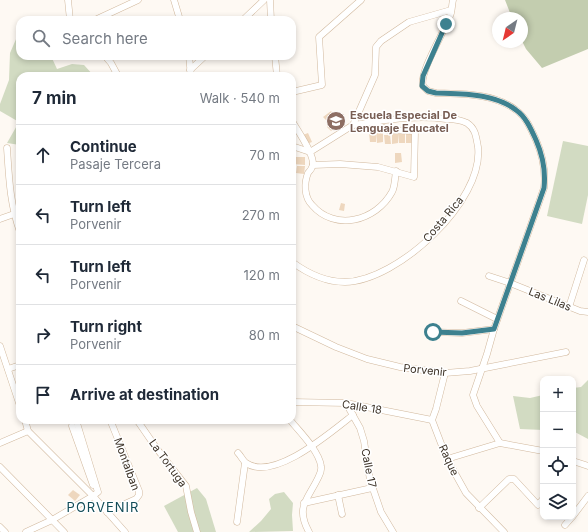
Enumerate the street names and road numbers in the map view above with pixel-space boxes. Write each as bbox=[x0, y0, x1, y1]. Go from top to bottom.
street label: Costa Rica bbox=[420, 193, 466, 245]
street label: Las Lilas bbox=[527, 284, 574, 314]
street label: Porvenir bbox=[403, 361, 447, 379]
street label: Calle 18 bbox=[341, 397, 383, 417]
street label: Montalban bbox=[111, 436, 143, 492]
street label: La Tortuga bbox=[146, 436, 190, 490]
street label: Raque bbox=[436, 442, 462, 478]
street label: Calle 17 bbox=[358, 447, 380, 489]

